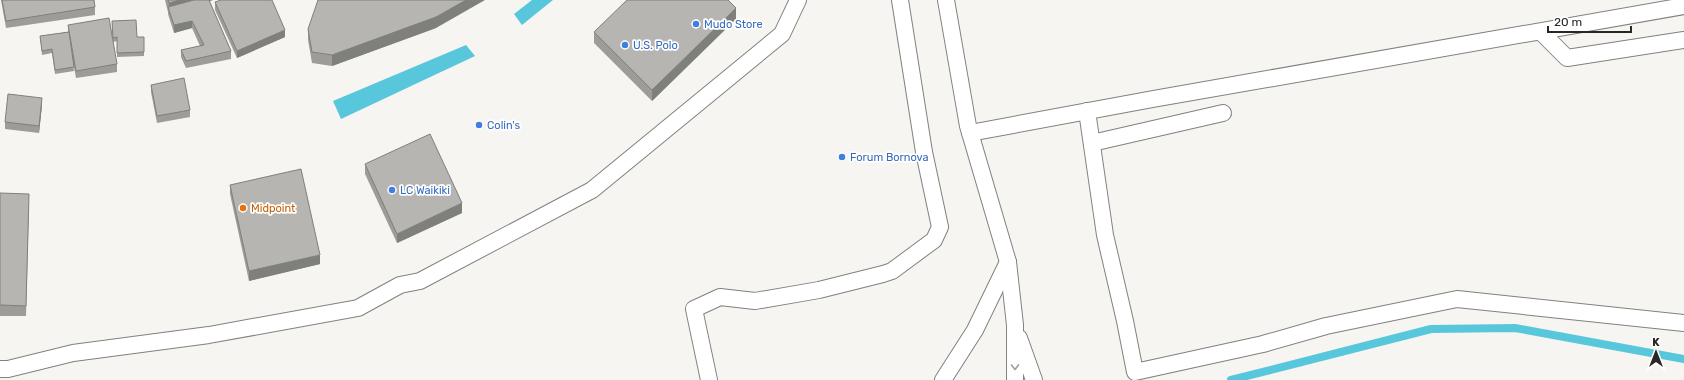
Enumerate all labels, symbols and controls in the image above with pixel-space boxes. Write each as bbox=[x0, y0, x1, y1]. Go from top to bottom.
scale bar bbox=[1548, 8, 1631, 34]
text: 20 m bbox=[1554, 15, 1582, 29]
place label: Mudo Store bbox=[704, 18, 763, 31]
marker: Mudo Store bbox=[691, 19, 701, 29]
place label: U.S. Polo bbox=[633, 39, 678, 52]
marker: U.S. Polo bbox=[620, 40, 630, 50]
place label: Colin's bbox=[487, 119, 520, 132]
marker: Colin's bbox=[474, 120, 484, 130]
place label: Forum Bornova bbox=[850, 151, 928, 164]
marker: Forum Bornova bbox=[837, 152, 847, 162]
place label: LC Waikiki bbox=[400, 184, 450, 197]
marker: LC Waikiki bbox=[387, 185, 397, 195]
place label: Midpoint bbox=[251, 202, 296, 215]
marker: Midpoint bbox=[238, 203, 248, 213]
north arrow bbox=[1636, 332, 1676, 372]
text: K bbox=[1652, 336, 1660, 349]
one-way arrow bbox=[1011, 364, 1019, 370]

